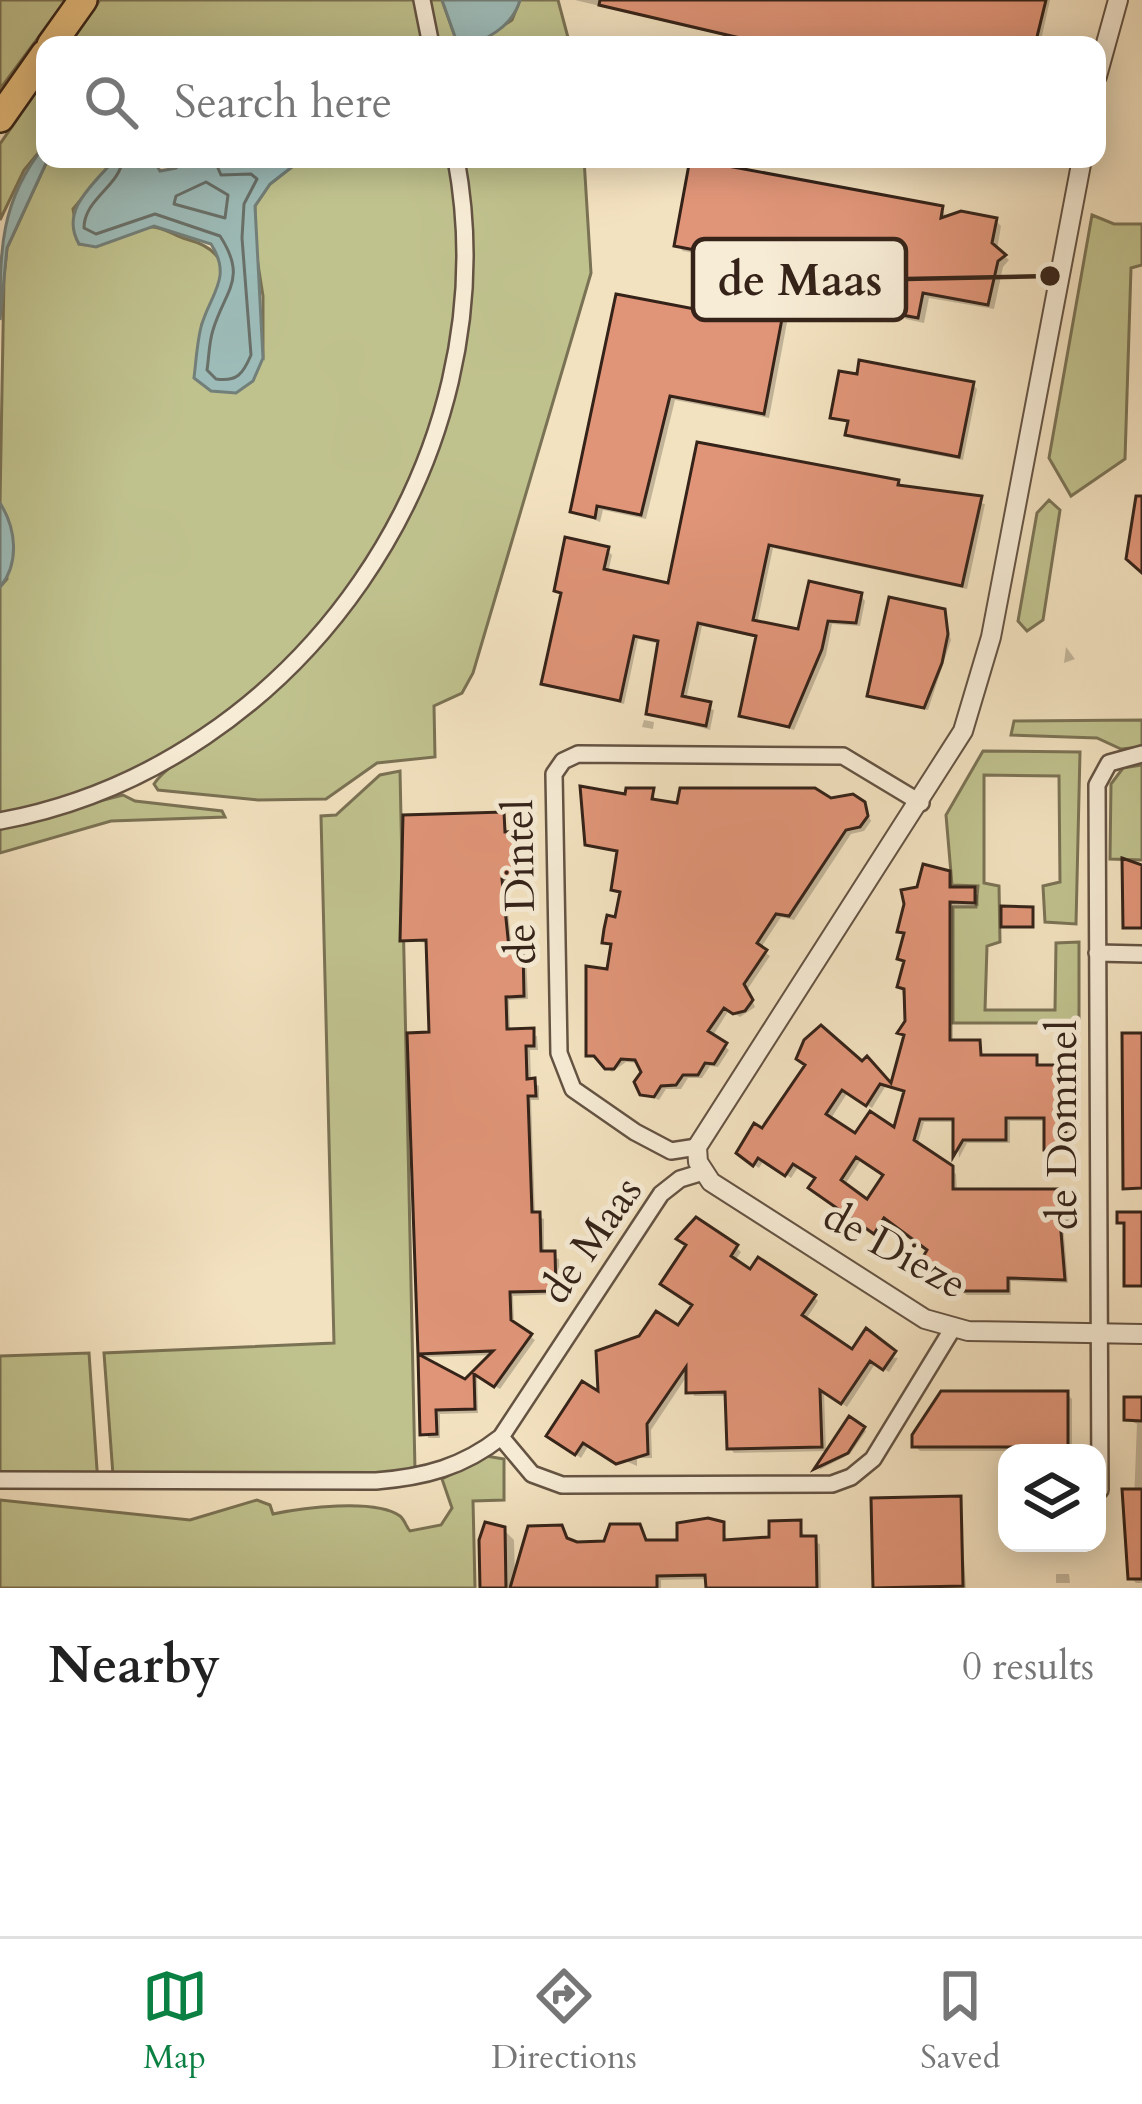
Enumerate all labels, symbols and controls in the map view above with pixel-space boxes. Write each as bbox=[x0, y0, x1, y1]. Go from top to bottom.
search box bbox=[36, 36, 1106, 168]
icon: search bbox=[78, 69, 144, 135]
text: Search here bbox=[174, 72, 392, 133]
callout: de Maas bbox=[693, 239, 906, 320]
text: de Maas bbox=[717, 250, 883, 311]
street label: de Dintel bbox=[490, 799, 550, 965]
street label: de Dommel bbox=[1034, 1020, 1091, 1230]
street label: de Maas bbox=[527, 1165, 655, 1315]
street label: de Dieze bbox=[813, 1187, 977, 1313]
map controls bbox=[998, 1444, 1106, 1552]
button: layers bbox=[998, 1444, 1106, 1552]
text: Nearby bbox=[48, 1631, 220, 1701]
text: 0 results bbox=[962, 1640, 1094, 1693]
tab: Map bbox=[142, 1963, 208, 2080]
tab: Directions bbox=[491, 1963, 637, 2080]
tab: Saved bbox=[920, 1963, 1000, 2080]

